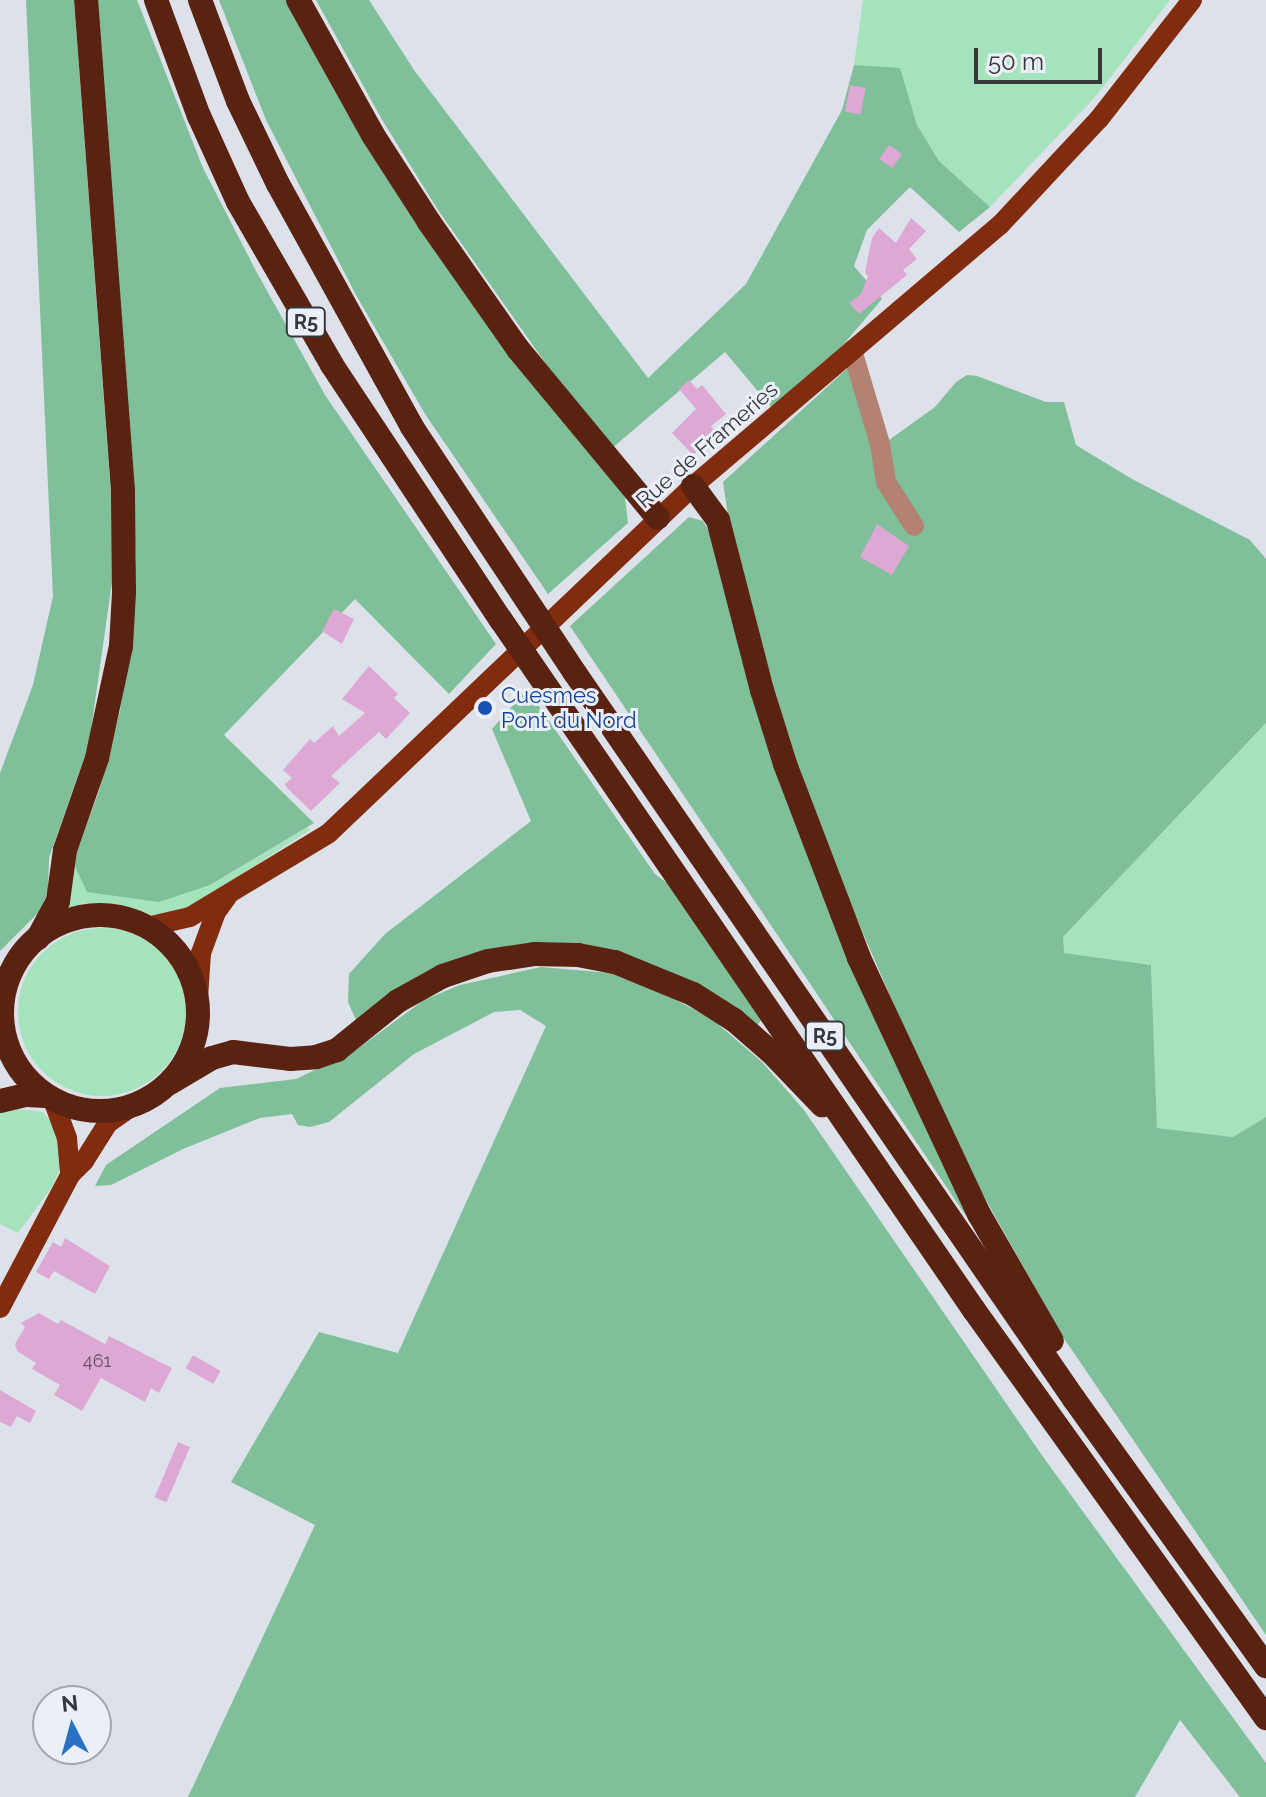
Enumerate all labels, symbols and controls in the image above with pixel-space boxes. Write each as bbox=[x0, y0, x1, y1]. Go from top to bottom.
scale bar bbox=[978, 32, 1106, 82]
text: 50 m bbox=[988, 47, 1044, 76]
road number: R5 bbox=[284, 306, 328, 338]
street label: Rue de Frameries bbox=[631, 376, 783, 514]
place label: Cuesmes Pont du Nord bbox=[501, 682, 637, 734]
marker: Cuesmes Pont du Nord bbox=[476, 699, 494, 717]
road number: R5 bbox=[803, 1020, 847, 1052]
house number: 461 bbox=[83, 1350, 111, 1372]
north arrow bbox=[32, 1685, 112, 1765]
text: N bbox=[60, 1689, 79, 1717]

